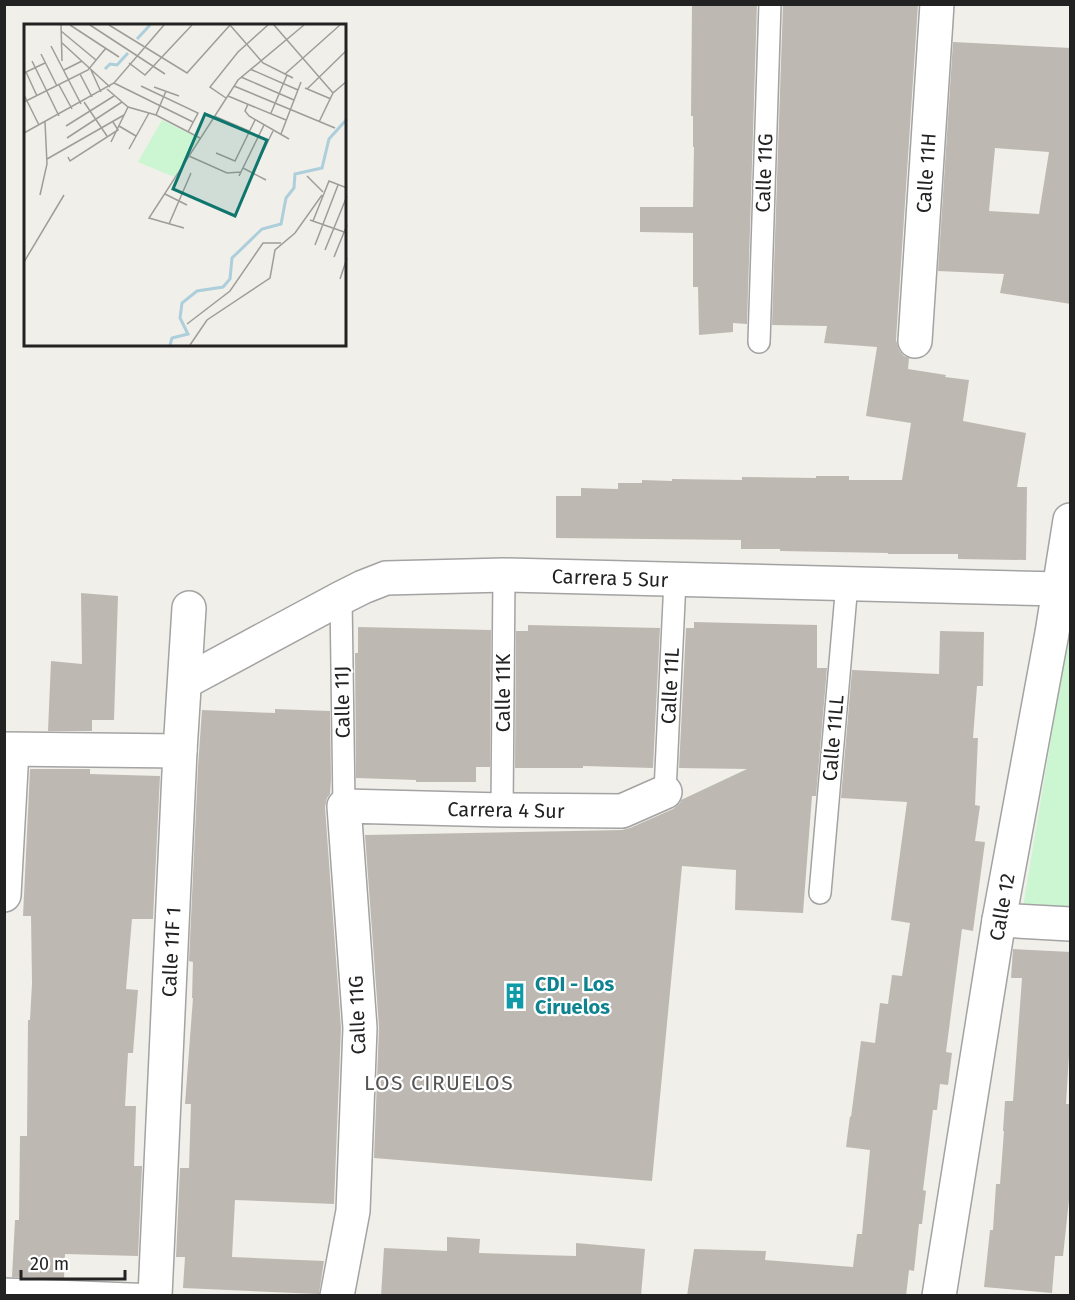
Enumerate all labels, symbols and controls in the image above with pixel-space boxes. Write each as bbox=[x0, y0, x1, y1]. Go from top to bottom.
inset map bbox=[24, 24, 346, 346]
street label: Calle 11H bbox=[911, 132, 941, 214]
street label: Calle 11G bbox=[751, 133, 777, 213]
street label: Carrera 5 Sur bbox=[551, 564, 669, 592]
street label: Calle 11L bbox=[656, 647, 684, 725]
street label: Calle 11K bbox=[491, 654, 515, 732]
street label: Calle 11J bbox=[329, 665, 355, 739]
street label: Calle 11LL bbox=[817, 694, 849, 782]
street label: Carrera 4 Sur bbox=[447, 797, 565, 823]
street label: Calle 12 bbox=[984, 871, 1020, 943]
street label: Calle 11F 1 bbox=[157, 906, 185, 998]
place label: CDI - Los Ciruelos bbox=[535, 972, 614, 1019]
street label: Calle 11G bbox=[344, 975, 370, 1055]
building icon: CDI - Los Ciruelos bbox=[500, 981, 530, 1011]
district label: LOS CIRUELOS bbox=[364, 1070, 514, 1096]
scale bar bbox=[21, 1243, 124, 1281]
text: 20 m bbox=[30, 1253, 69, 1275]

